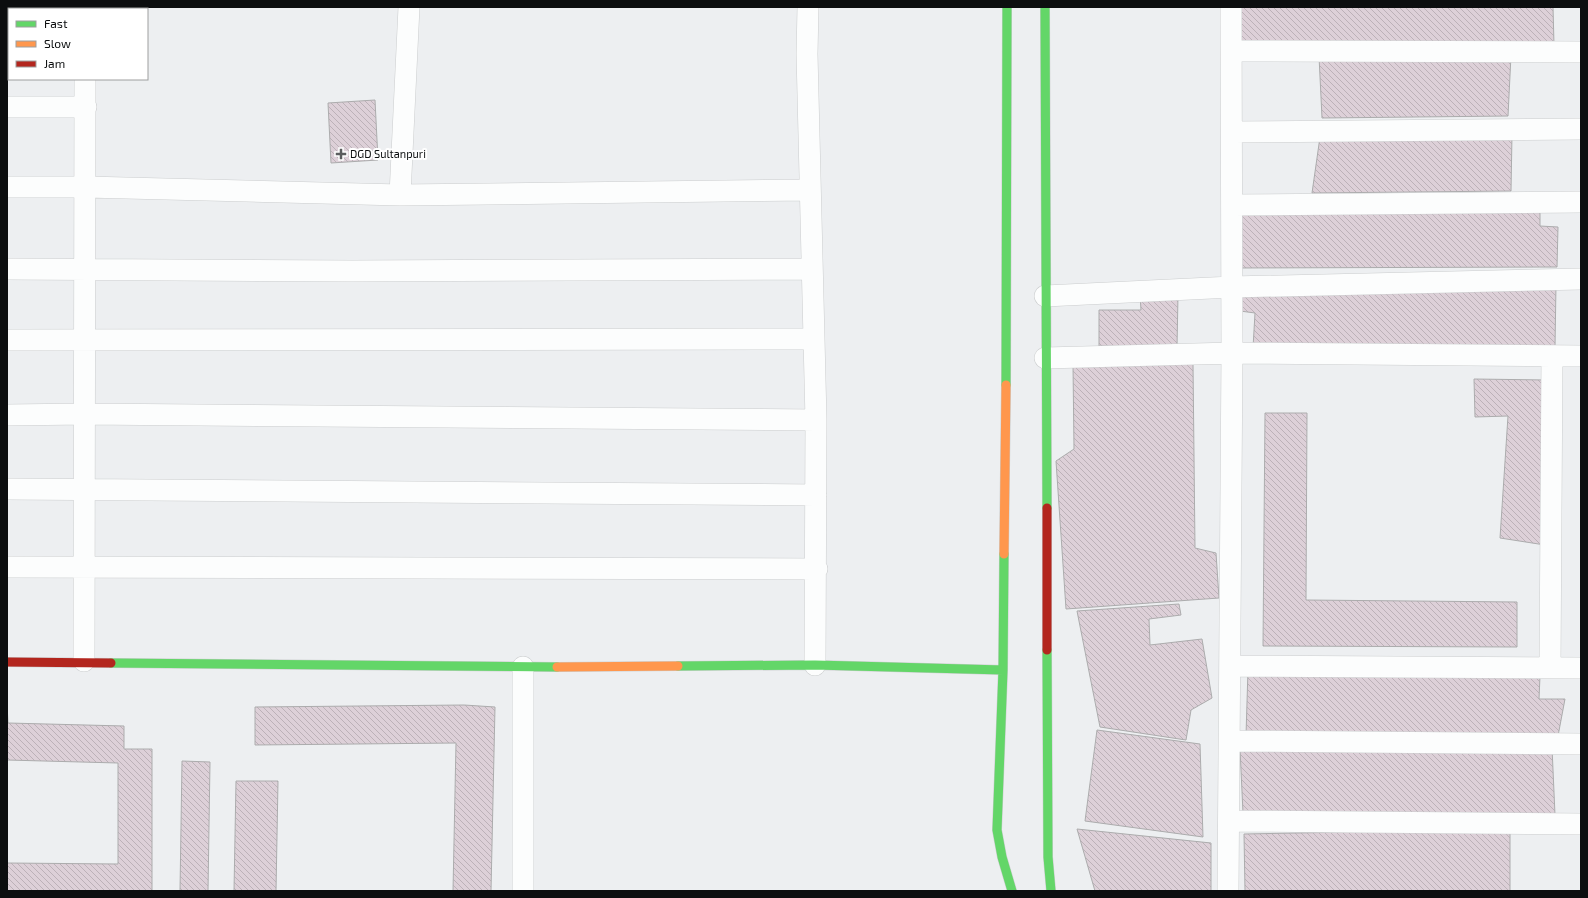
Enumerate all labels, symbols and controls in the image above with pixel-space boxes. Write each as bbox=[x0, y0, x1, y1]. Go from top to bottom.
legend bbox=[8, 8, 148, 80]
text: Fast bbox=[44, 16, 68, 30]
text: Slow bbox=[44, 36, 71, 50]
text: Jam bbox=[44, 56, 65, 70]
place label: DGD Sultanpuri bbox=[350, 147, 426, 160]
marker: DGD Sultanpuri bbox=[335, 148, 347, 160]

